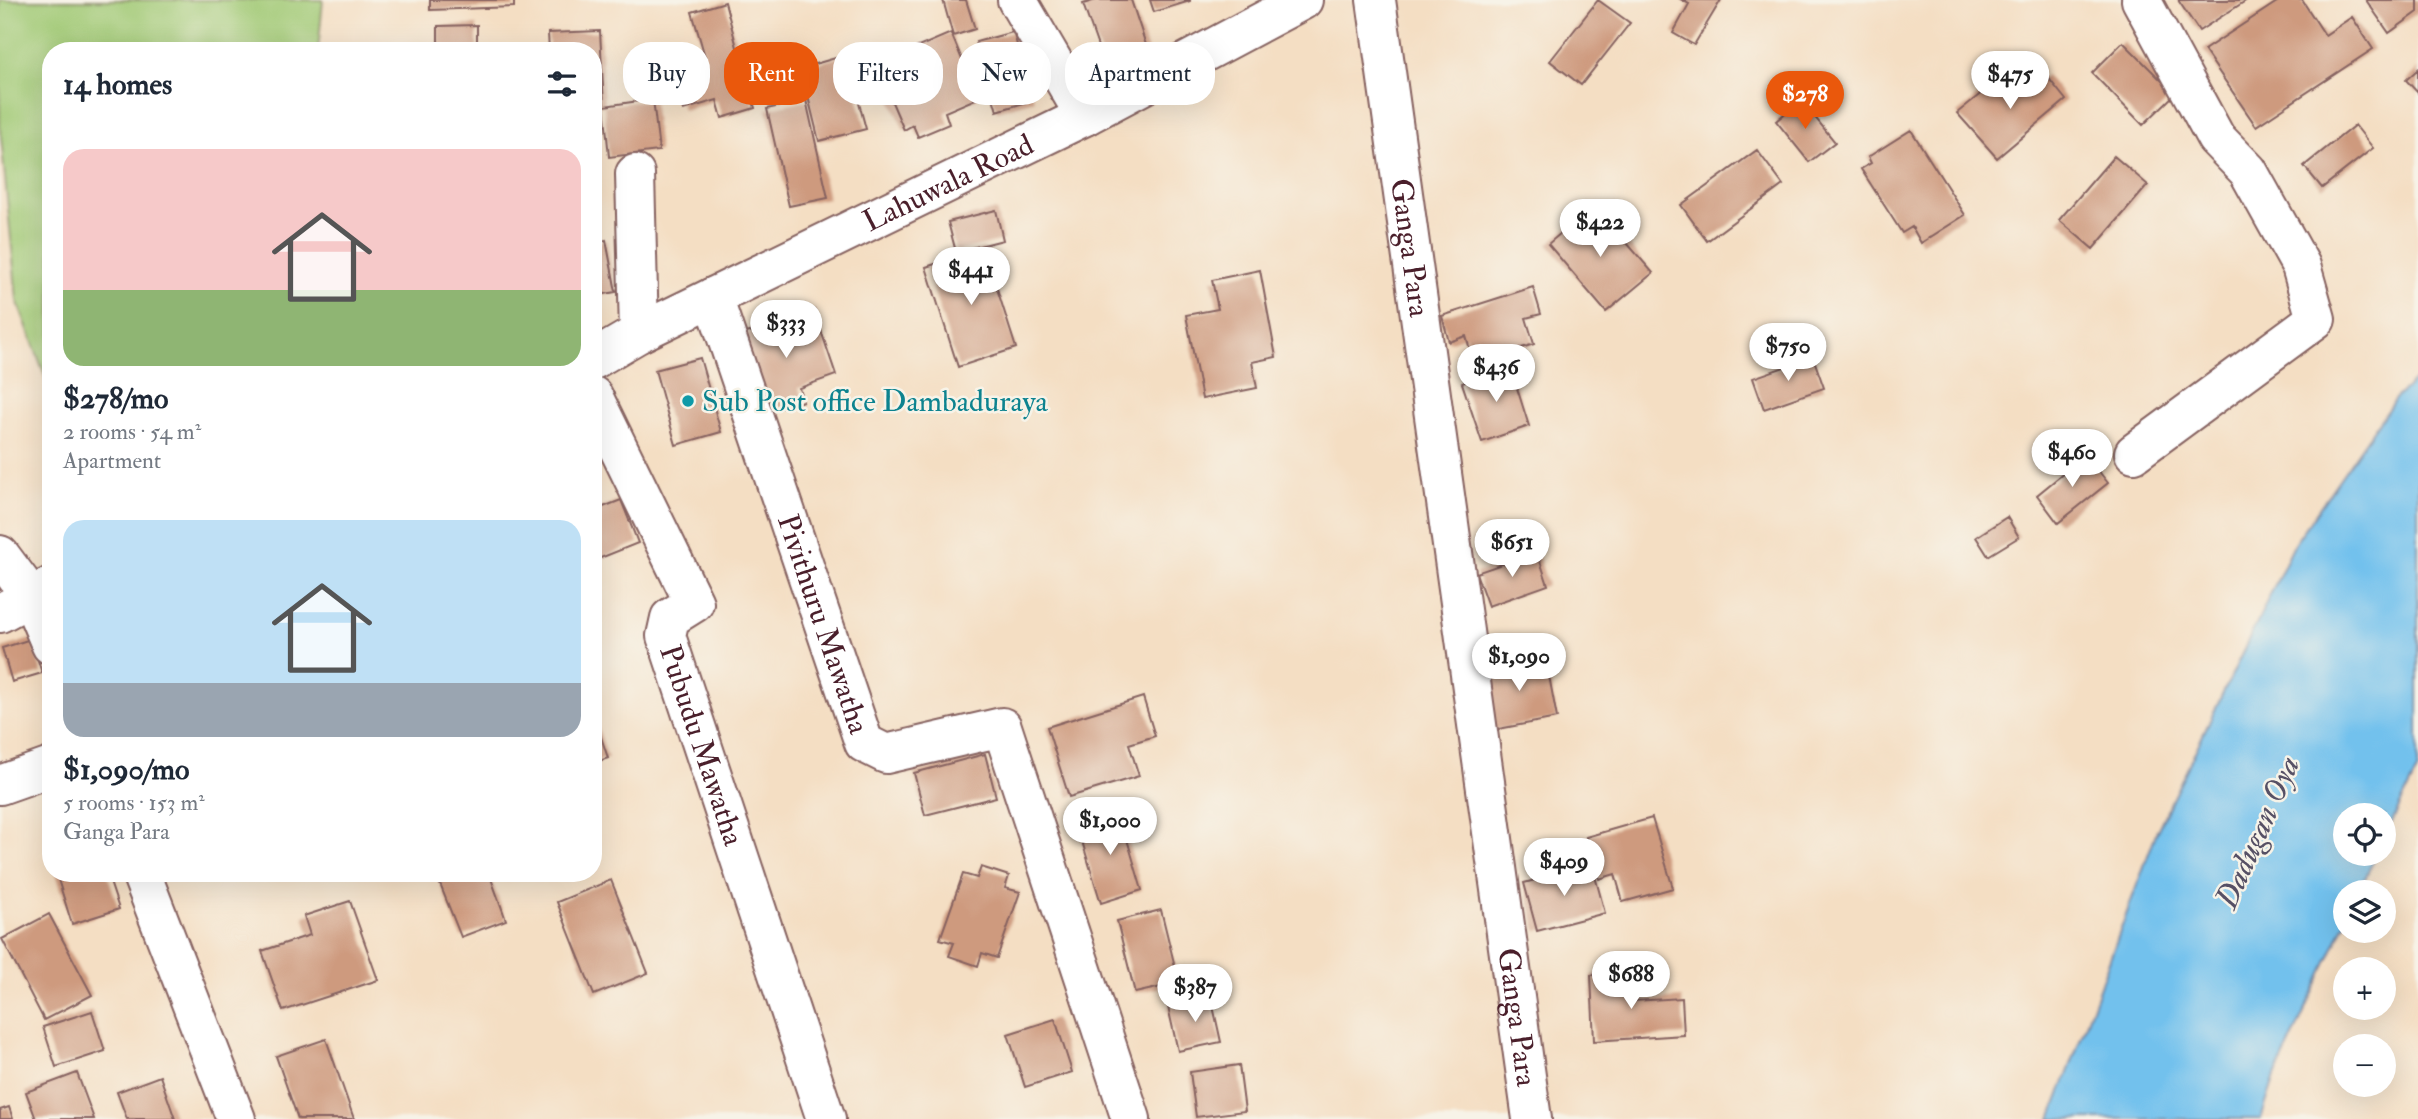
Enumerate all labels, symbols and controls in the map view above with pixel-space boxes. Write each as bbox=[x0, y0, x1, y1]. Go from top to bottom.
chip: Buy bbox=[623, 42, 710, 105]
chip: Rent bbox=[724, 42, 819, 105]
chip: Filters bbox=[833, 42, 943, 105]
chip: New bbox=[957, 42, 1051, 105]
chip: Apartment bbox=[1065, 42, 1215, 105]
pin: $475 bbox=[1969, 52, 2051, 111]
text: $475 bbox=[1987, 59, 2033, 88]
icon: filters bbox=[543, 65, 581, 103]
text: 14 homes bbox=[63, 66, 172, 103]
pin: $278 bbox=[1764, 72, 1846, 131]
text: $278 bbox=[1782, 79, 1828, 108]
street label: Lahuwala Road bbox=[857, 126, 1040, 240]
street label: Ganga Para bbox=[1382, 176, 1438, 320]
icon: home bbox=[259, 194, 385, 320]
pin: $422 bbox=[1559, 200, 1641, 259]
text: $422 bbox=[1576, 207, 1624, 236]
pin: $441 bbox=[930, 247, 1012, 307]
text: $441 bbox=[948, 255, 994, 284]
pin: $333 bbox=[745, 300, 827, 360]
text: $333 bbox=[766, 308, 806, 337]
pin: $750 bbox=[1747, 324, 1829, 383]
text: $750 bbox=[1765, 331, 1811, 360]
pin: $436 bbox=[1455, 344, 1537, 404]
text: $436 bbox=[1473, 352, 1519, 381]
text: $278/mo bbox=[63, 380, 168, 417]
place label: Sub Post office Dambaduraya bbox=[702, 383, 1049, 420]
marker: Sub Post office Dambaduraya bbox=[680, 393, 696, 409]
text: 2 rooms · 54 m² bbox=[63, 417, 201, 446]
pin: $460 bbox=[2031, 430, 2113, 489]
text: $460 bbox=[2048, 437, 2096, 466]
text: Apartment bbox=[63, 446, 161, 475]
street label: Pivithuru Mawatha bbox=[769, 509, 878, 739]
pin: $651 bbox=[1471, 520, 1553, 579]
text: $651 bbox=[1491, 527, 1533, 556]
icon: home bbox=[259, 565, 385, 691]
pin: $1,090 bbox=[1462, 634, 1576, 693]
street label: Pubudu Mawatha bbox=[651, 640, 752, 851]
text: $1,090 bbox=[1488, 641, 1550, 670]
water label: Dadugan Oya bbox=[2206, 750, 2309, 916]
text: $1,090/mo bbox=[63, 751, 189, 788]
text: 5 rooms · 153 m² bbox=[63, 788, 205, 817]
pin: $1,000 bbox=[1053, 798, 1167, 857]
map controls bbox=[2333, 803, 2396, 1097]
button: locate bbox=[2333, 803, 2396, 866]
text: $1,000 bbox=[1079, 805, 1141, 834]
text: Ganga Para bbox=[63, 817, 170, 846]
pin: $409 bbox=[1523, 838, 1605, 898]
text: $409 bbox=[1540, 846, 1589, 875]
button: layers bbox=[2333, 880, 2396, 943]
street label: Ganga Para bbox=[1489, 946, 1545, 1089]
pin: $688 bbox=[1590, 951, 1672, 1011]
button: + bbox=[2333, 957, 2396, 1020]
text: $688 bbox=[1608, 959, 1654, 988]
pin: $387 bbox=[1154, 964, 1236, 1024]
text: $387 bbox=[1173, 972, 1217, 1001]
button: − bbox=[2333, 1034, 2396, 1097]

